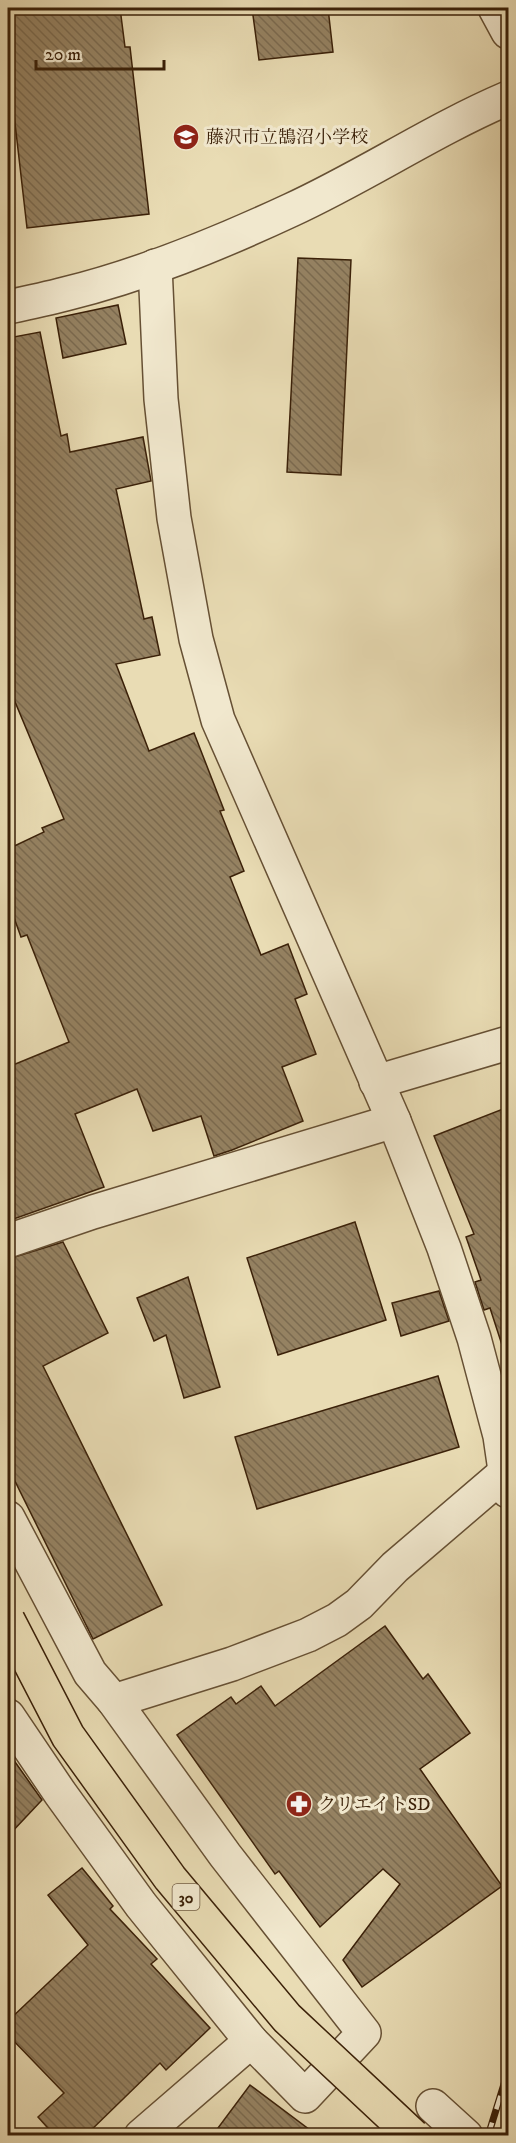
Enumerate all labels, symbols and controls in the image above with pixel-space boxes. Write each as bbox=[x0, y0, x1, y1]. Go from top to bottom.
scale bar bbox=[36, 33, 164, 71]
text: 20 m bbox=[45, 44, 81, 66]
school or university icon: 藤沢市立鵠沼小学校 bbox=[171, 122, 201, 152]
place label: 藤沢市立鵠沼小学校 bbox=[206, 127, 368, 149]
pharmacy icon: クリエイトSD bbox=[284, 1789, 314, 1819]
place label: クリエイトSD bbox=[318, 1794, 431, 1816]
road number: 30 bbox=[172, 1884, 200, 1910]

